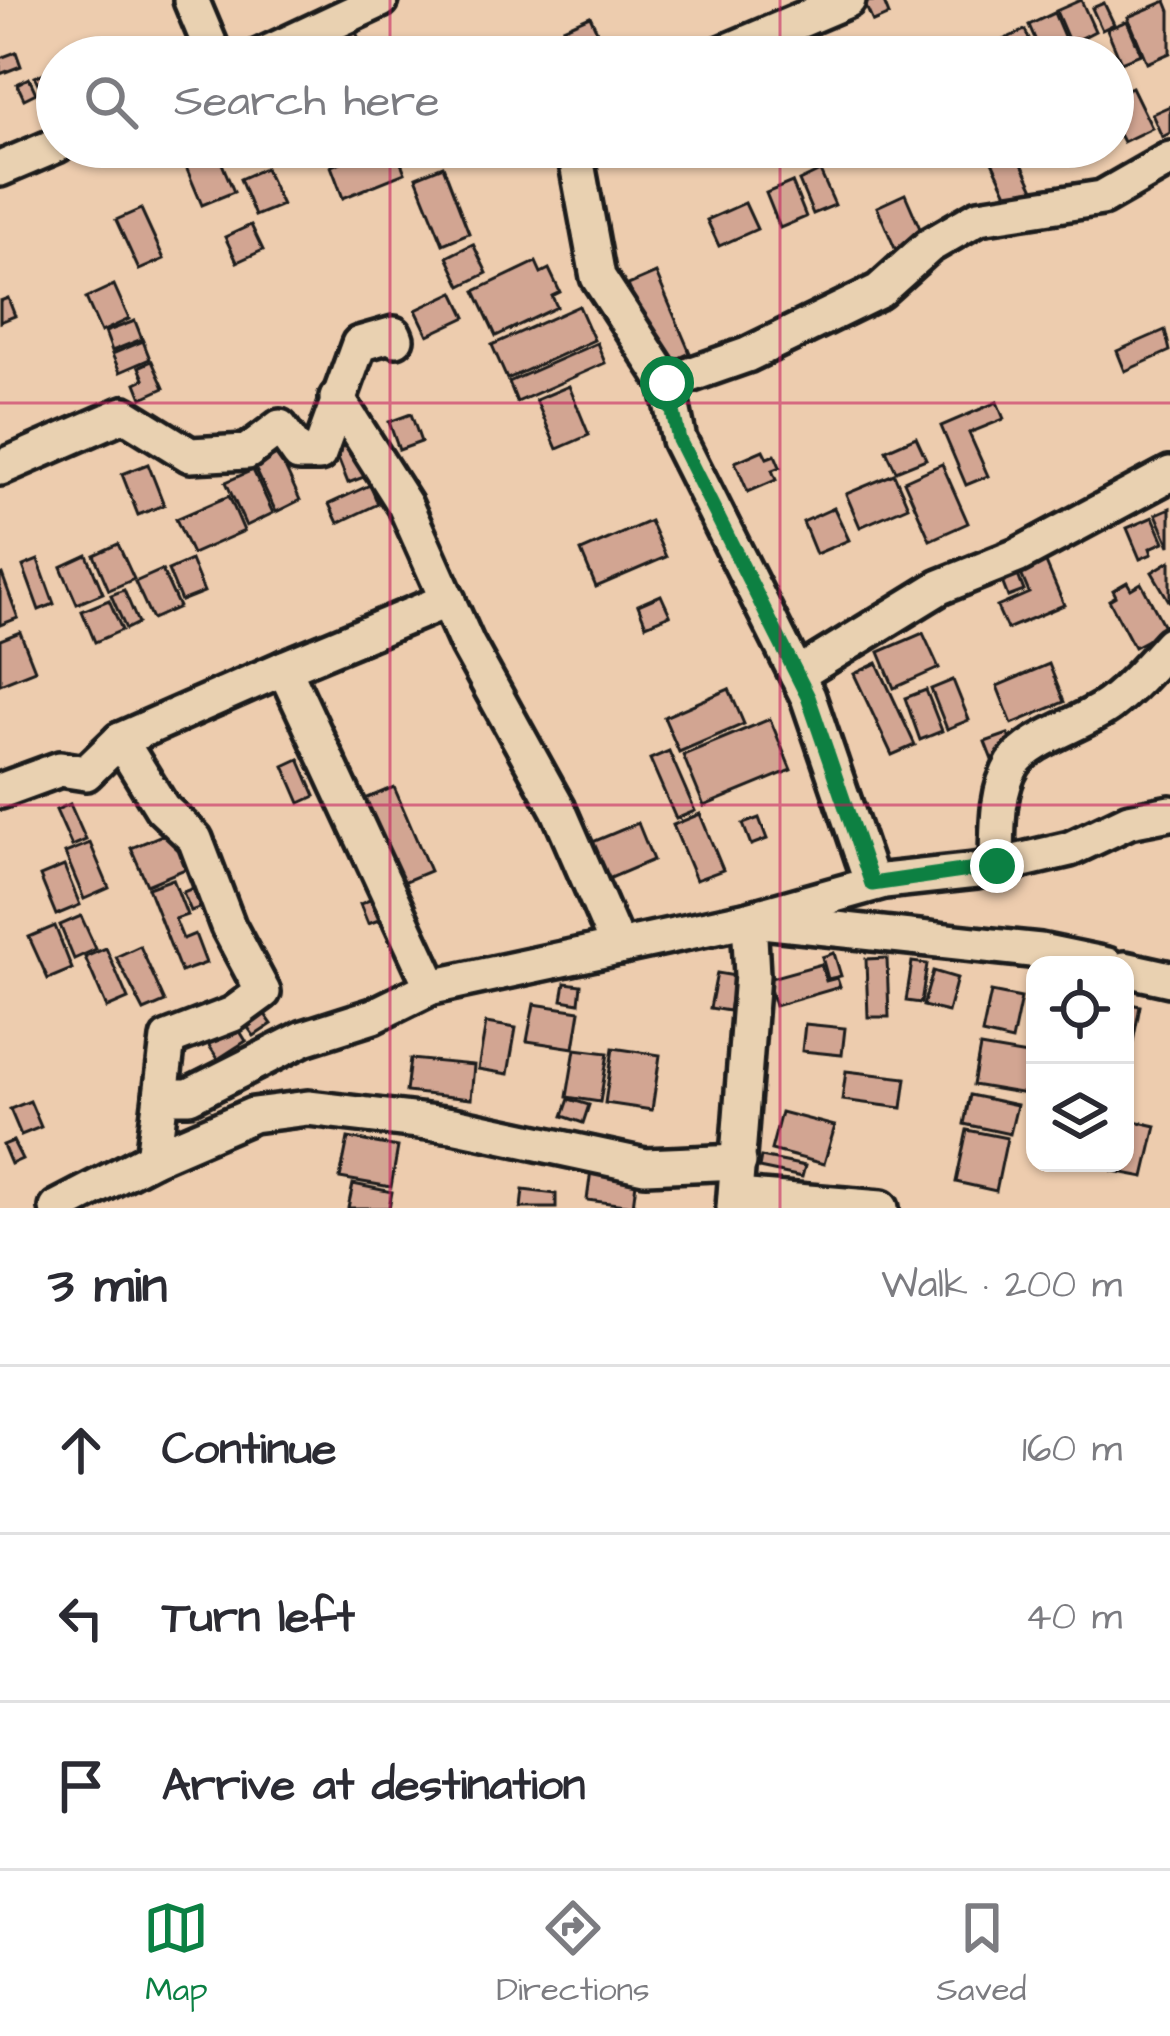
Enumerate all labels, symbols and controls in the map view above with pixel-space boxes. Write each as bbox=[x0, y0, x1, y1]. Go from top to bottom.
search box bbox=[36, 36, 1134, 168]
icon: search bbox=[78, 69, 144, 135]
text: Search here bbox=[174, 71, 440, 133]
route start bbox=[640, 356, 694, 410]
route end bbox=[970, 839, 1024, 893]
map controls bbox=[1026, 956, 1134, 1172]
button: locate bbox=[1026, 956, 1134, 1064]
button: layers bbox=[1026, 1064, 1134, 1172]
text: 3 min bbox=[48, 1251, 167, 1322]
text: Walk · 200 m bbox=[881, 1259, 1122, 1313]
icon: ahead bbox=[48, 1417, 114, 1483]
text: Continue bbox=[162, 1419, 336, 1481]
text: 160 m bbox=[1022, 1423, 1122, 1477]
icon: left bbox=[48, 1585, 114, 1651]
text: Turn left bbox=[162, 1587, 355, 1649]
text: 40 m bbox=[1025, 1591, 1122, 1645]
icon: arrive bbox=[48, 1753, 114, 1819]
text: Arrive at destination bbox=[162, 1755, 585, 1817]
tab: Map bbox=[143, 1895, 209, 2013]
tab: Directions bbox=[496, 1895, 650, 2013]
tab: Saved bbox=[937, 1895, 1027, 2013]

